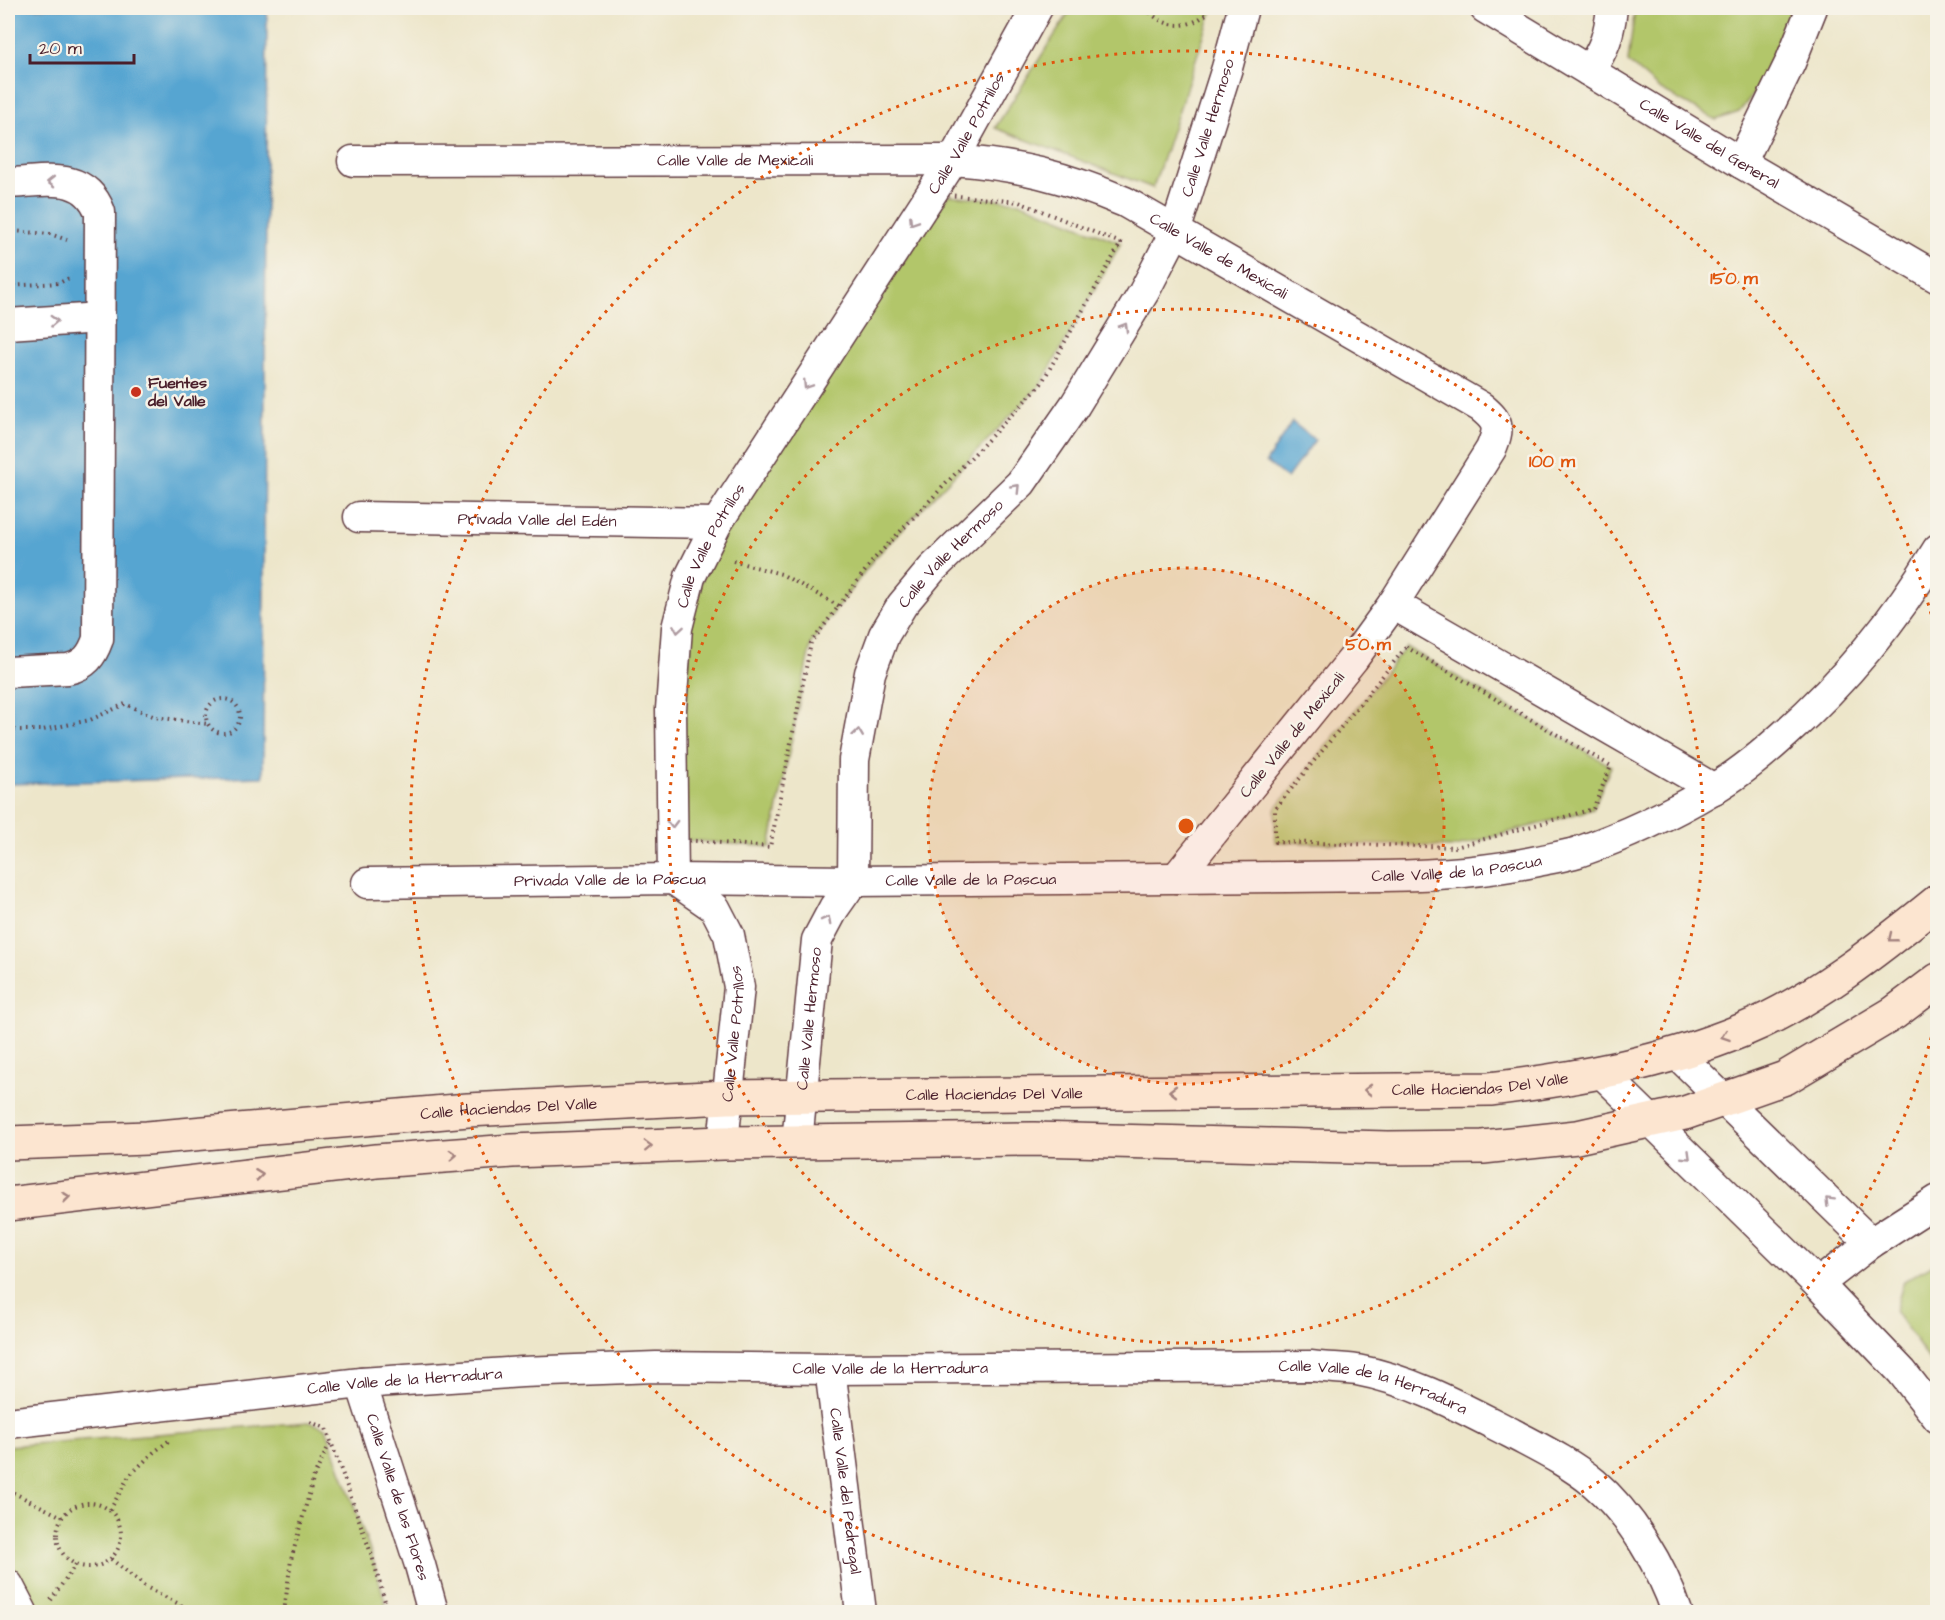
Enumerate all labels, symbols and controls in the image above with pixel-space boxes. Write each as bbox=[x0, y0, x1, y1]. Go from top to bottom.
scale bar bbox=[30, 27, 134, 65]
text: 20 m bbox=[39, 36, 82, 61]
street label: Calle Valle Hermoso bbox=[1176, 56, 1240, 199]
street label: Calle Valle Potrillos bbox=[923, 69, 1010, 199]
street label: Calle Valle del General bbox=[1635, 93, 1783, 194]
street label: Calle Valle de Mexicali bbox=[657, 149, 814, 171]
one-way arrow bbox=[47, 176, 56, 188]
street label: Calle Valle de Mexicali bbox=[1145, 207, 1292, 305]
one-way arrow bbox=[909, 215, 920, 226]
text: 150 m bbox=[1710, 266, 1759, 291]
one-way arrow bbox=[49, 315, 58, 328]
one-way arrow bbox=[1117, 322, 1128, 333]
place label: Fuentes del Valle bbox=[147, 372, 207, 412]
one-way arrow bbox=[802, 379, 814, 389]
marker: Fuentes del Valle bbox=[129, 385, 143, 399]
text: 100 m bbox=[1529, 449, 1576, 474]
street label: Calle Valle Potrillos bbox=[672, 479, 751, 610]
one-way arrow bbox=[1008, 485, 1019, 496]
street label: Calle Valle Hermoso bbox=[893, 495, 1008, 613]
street label: Privada Valle del Edén bbox=[457, 508, 617, 532]
one-way arrow bbox=[672, 625, 684, 634]
text: 50 m bbox=[1345, 632, 1392, 657]
street label: Calle Valle de Mexicali bbox=[1234, 667, 1350, 803]
one-way arrow bbox=[852, 729, 864, 738]
centre of rings bbox=[1176, 816, 1196, 836]
one-way arrow bbox=[665, 820, 678, 829]
street label: Calle Valle de la Pascua bbox=[1371, 850, 1544, 887]
street label: Privada Valle de la Pascua bbox=[514, 868, 706, 892]
street label: Calle Valle de la Pascua bbox=[885, 868, 1057, 892]
one-way arrow bbox=[820, 916, 831, 927]
one-way arrow bbox=[1888, 930, 1899, 941]
street label: Calle Valle Hermoso bbox=[791, 946, 827, 1091]
street label: Calle Valle Potrillos bbox=[716, 964, 750, 1103]
one-way arrow bbox=[1720, 1029, 1731, 1042]
street label: Calle Haciendas Del Valle bbox=[1392, 1067, 1570, 1101]
street label: Calle Haciendas Del Valle bbox=[906, 1082, 1083, 1106]
one-way arrow bbox=[1364, 1084, 1373, 1096]
one-way arrow bbox=[1169, 1085, 1178, 1098]
street label: Calle Haciendas Del Valle bbox=[419, 1093, 598, 1125]
one-way arrow bbox=[644, 1139, 653, 1152]
one-way arrow bbox=[449, 1148, 458, 1161]
one-way arrow bbox=[1679, 1149, 1690, 1160]
one-way arrow bbox=[255, 1169, 264, 1182]
one-way arrow bbox=[61, 1192, 70, 1204]
one-way arrow bbox=[1825, 1198, 1836, 1209]
street label: Calle Valle de la Herradura bbox=[1278, 1355, 1471, 1420]
street label: Calle Valle de la Herradura bbox=[792, 1357, 988, 1380]
street label: Calle Valle de la Herradura bbox=[306, 1362, 503, 1400]
street label: Calle Valle del Pedregal bbox=[824, 1407, 867, 1575]
street label: Calle Valle de las Flores bbox=[361, 1411, 435, 1583]

